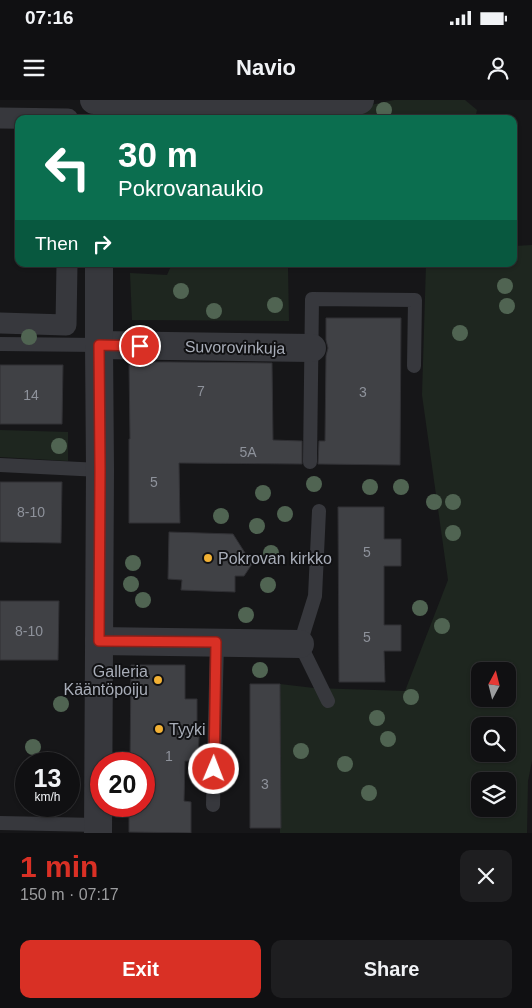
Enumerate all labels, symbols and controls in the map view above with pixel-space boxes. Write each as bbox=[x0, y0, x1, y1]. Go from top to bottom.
text: 07:16 bbox=[25, 7, 74, 28]
icon: menu bbox=[20, 54, 48, 82]
icon: person bbox=[484, 54, 512, 82]
text: Navio bbox=[236, 55, 296, 80]
icon: left bbox=[35, 135, 100, 200]
text: 30 m bbox=[118, 135, 198, 174]
text: Pokrovanaukio bbox=[118, 176, 264, 201]
icon: right bbox=[88, 230, 116, 258]
text: Then bbox=[35, 233, 78, 254]
pin bbox=[119, 325, 161, 367]
icon: arrive bbox=[126, 332, 154, 360]
street label: Suvorovinkuja bbox=[185, 338, 285, 357]
house number: 7 bbox=[197, 383, 205, 399]
house number: 3 bbox=[359, 384, 367, 400]
house number: 14 bbox=[23, 387, 39, 403]
house number: 5A bbox=[239, 444, 257, 460]
house number: 5 bbox=[150, 474, 158, 490]
house number: 8-10 bbox=[17, 504, 45, 520]
house number: 5 bbox=[363, 544, 371, 560]
place label: Pokrovan kirkko bbox=[218, 550, 332, 567]
marker: Pokrovan kirkko bbox=[202, 552, 214, 564]
house number: 8-10 bbox=[15, 623, 43, 639]
house number: 5 bbox=[363, 629, 371, 645]
north arrow bbox=[471, 662, 516, 708]
map controls bbox=[471, 662, 516, 817]
place label: Galleria Kääntöpoiju bbox=[63, 663, 148, 698]
marker: Galleria Kääntöpoiju bbox=[152, 674, 164, 686]
button: search bbox=[471, 717, 516, 762]
place label: Tyyki bbox=[169, 721, 205, 738]
marker: Tyyki bbox=[153, 723, 165, 735]
position arrow bbox=[187, 742, 239, 794]
house number: 1 bbox=[165, 748, 173, 764]
speed limit sign: 20 bbox=[90, 752, 155, 817]
text: 13 bbox=[34, 764, 61, 792]
button: layers bbox=[471, 772, 516, 817]
house number: 3 bbox=[261, 776, 269, 792]
text: km/h bbox=[34, 790, 61, 804]
text: 1 min bbox=[20, 850, 98, 883]
button: close bbox=[460, 850, 512, 902]
text: 150 m · 07:17 bbox=[20, 886, 119, 903]
button: Exit bbox=[20, 940, 261, 998]
button: Share bbox=[271, 940, 512, 998]

